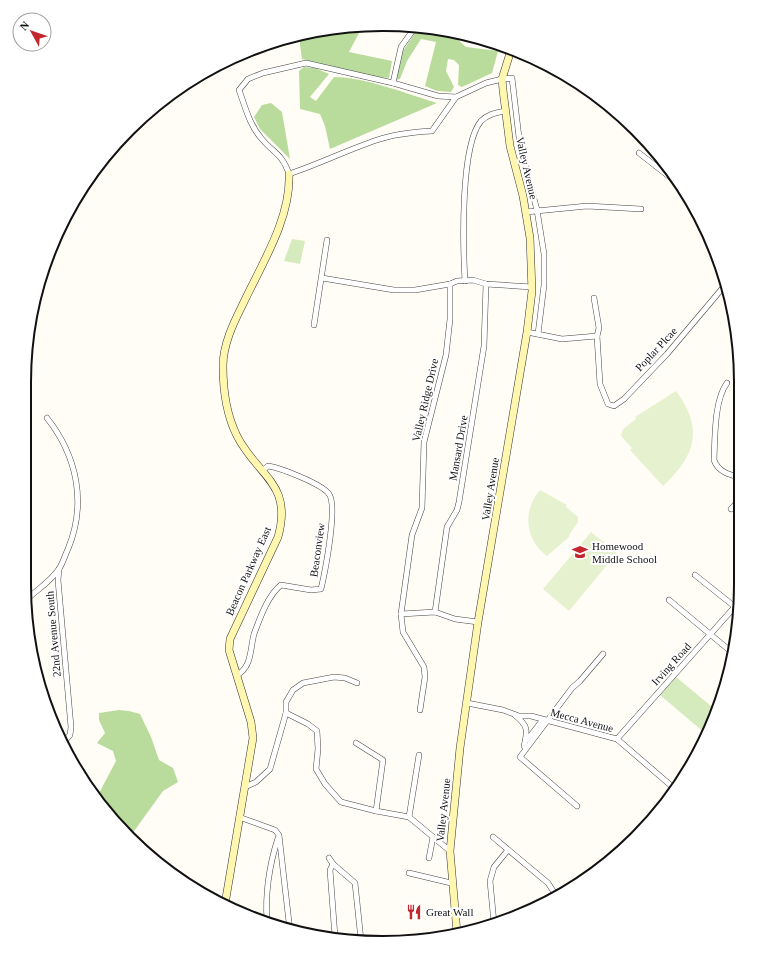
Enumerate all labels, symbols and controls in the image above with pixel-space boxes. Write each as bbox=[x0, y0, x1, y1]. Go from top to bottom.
north arrow bbox=[12, 12, 52, 52]
text: N bbox=[17, 19, 32, 32]
street label: Valley Avenue bbox=[514, 136, 540, 200]
street label: Poplar Plcae bbox=[633, 325, 679, 373]
street label: Valley Ridge Drive bbox=[410, 357, 440, 443]
street label: Mansard Drive bbox=[446, 414, 470, 482]
street label: Valley Avenue bbox=[479, 457, 501, 521]
street label: Beaconview bbox=[307, 522, 327, 578]
street label: Beacon Parkway East bbox=[223, 525, 273, 617]
place label: Homewood Middle School bbox=[592, 540, 657, 565]
school or university icon: Homewood Middle School bbox=[571, 543, 589, 561]
street label: 22nd Avenue South bbox=[43, 590, 63, 677]
street label: Irving Road bbox=[649, 640, 693, 688]
street label: Mecca Avenue bbox=[549, 706, 615, 734]
street label: Valley Avenue bbox=[434, 778, 452, 842]
restaurant icon: Great Wall bbox=[405, 903, 423, 921]
place label: Great Wall bbox=[426, 906, 473, 918]

